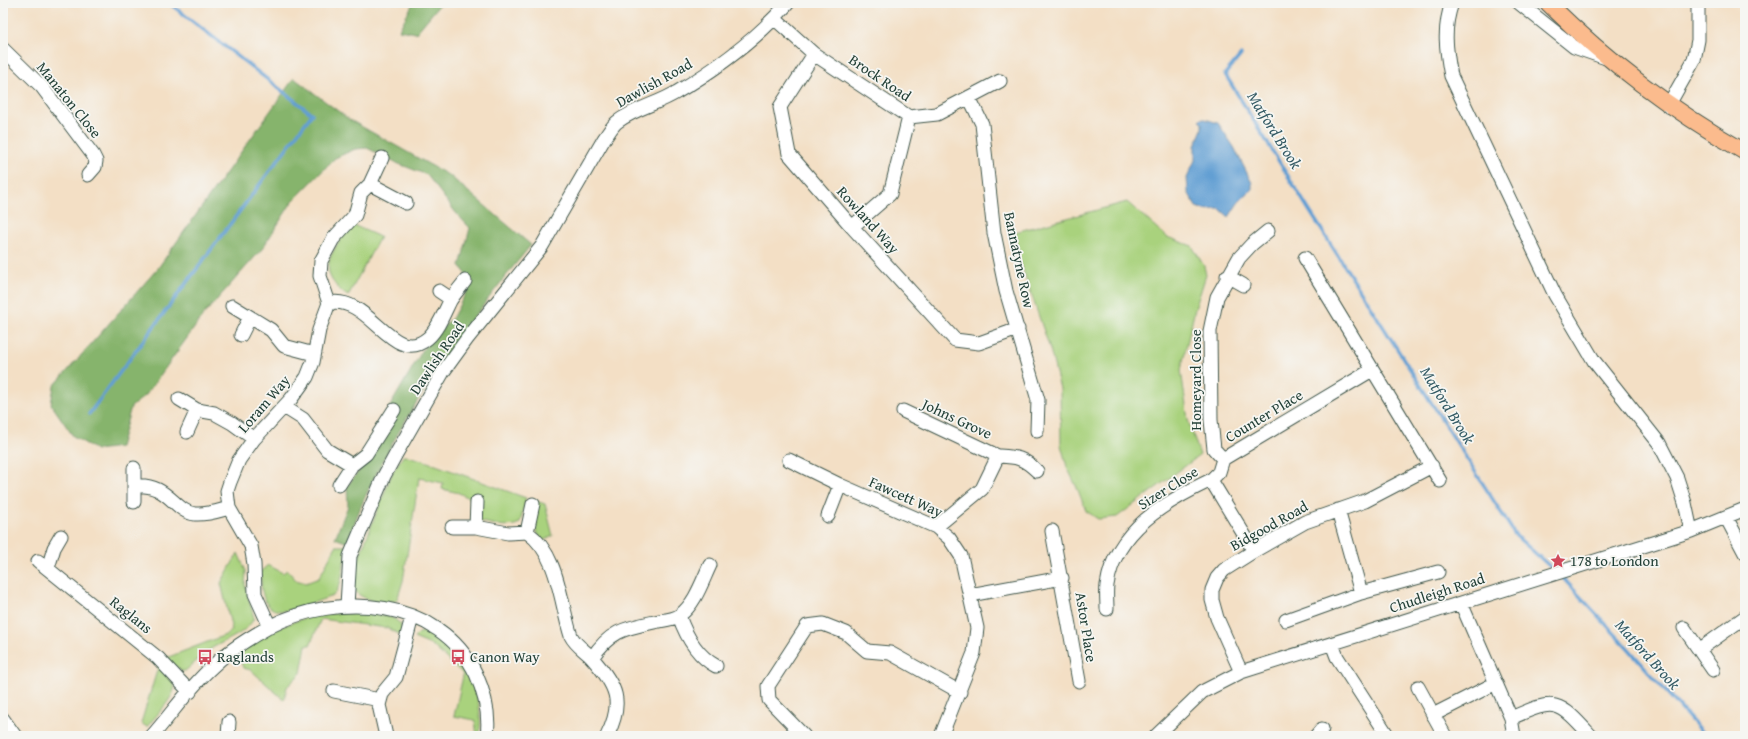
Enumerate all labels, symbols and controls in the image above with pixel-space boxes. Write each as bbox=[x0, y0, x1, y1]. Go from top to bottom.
street label: Brock Road bbox=[845, 49, 916, 106]
street label: Dawlish Road bbox=[612, 53, 696, 112]
street label: Manaton Close bbox=[32, 57, 107, 142]
water label: Matford Brook bbox=[1242, 87, 1309, 174]
street label: Rowland Way bbox=[832, 181, 905, 258]
street label: Bannatyne Row bbox=[999, 210, 1040, 310]
street label: Dawlish Road bbox=[404, 317, 469, 398]
street label: Homeyard Close bbox=[1185, 329, 1206, 431]
water label: Matford Brook bbox=[1415, 362, 1482, 449]
street label: Loram Way bbox=[233, 370, 295, 437]
street label: Counter Place bbox=[1221, 384, 1307, 447]
street label: Johns Grove bbox=[917, 392, 996, 444]
street label: Sizer Close bbox=[1133, 461, 1202, 514]
street label: Fawcett Way bbox=[866, 471, 947, 522]
street label: Bidgood Road bbox=[1226, 495, 1312, 556]
place label: 178 to London bbox=[1570, 550, 1659, 571]
place icon: 178 to London bbox=[1549, 552, 1567, 570]
street label: Chudleigh Road bbox=[1387, 567, 1487, 618]
street label: Astor Place bbox=[1071, 590, 1102, 663]
street label: Raglans bbox=[106, 591, 157, 638]
water label: Matford Brook bbox=[1610, 613, 1687, 695]
place label: Raglands bbox=[217, 646, 274, 667]
place label: Canon Way bbox=[470, 646, 540, 667]
bus stop icon: Raglands bbox=[196, 648, 214, 666]
bus stop icon: Canon Way bbox=[449, 648, 467, 666]

